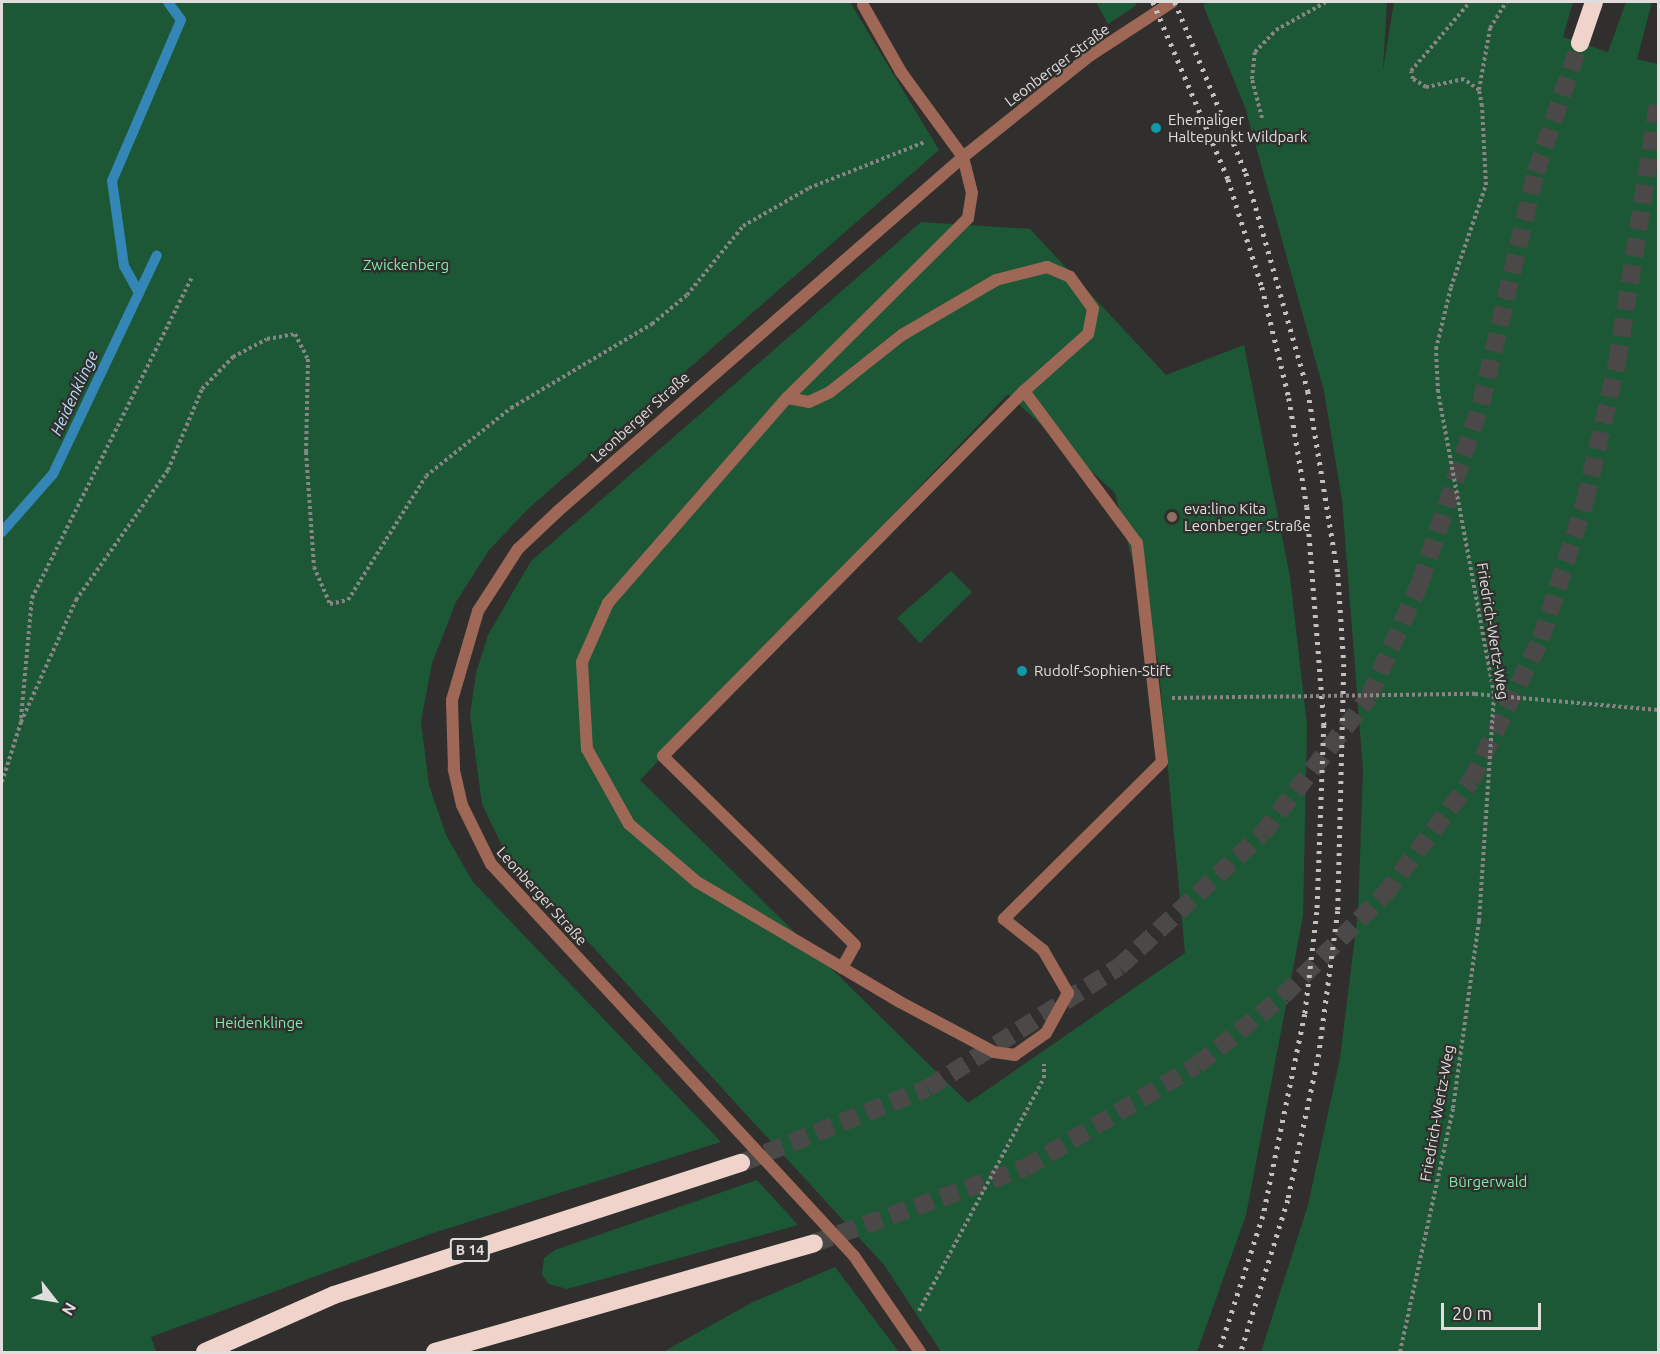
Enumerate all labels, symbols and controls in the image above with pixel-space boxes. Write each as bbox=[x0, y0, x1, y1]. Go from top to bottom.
street label: Leonberger Straße bbox=[1001, 20, 1113, 110]
place label: Ehemaliger Haltepunkt Wildpark bbox=[1168, 110, 1307, 145]
marker: Ehemaliger Haltepunkt Wildpark bbox=[1149, 121, 1163, 135]
park label: Zwickenberg bbox=[363, 256, 449, 274]
water label: Heidenklinge bbox=[46, 348, 102, 438]
street label: Leonberger Straße bbox=[587, 368, 693, 466]
place label: eva:lino Kita Leonberger Straße bbox=[1184, 499, 1310, 534]
marker: eva:lino Kita Leonberger Straße bbox=[1165, 510, 1179, 524]
street label: Friedrich-Wertz-Weg bbox=[1473, 561, 1513, 701]
place label: Rudolf-Sophien-Stift bbox=[1034, 662, 1171, 680]
marker: Rudolf-Sophien-Stift bbox=[1015, 664, 1029, 678]
street label: Leonberger Straße bbox=[493, 843, 591, 949]
park label: Heidenklinge bbox=[215, 1014, 303, 1032]
street label: Friedrich-Wertz-Weg bbox=[1416, 1043, 1458, 1183]
park label: Bürgerwald bbox=[1449, 1173, 1527, 1191]
road number: B 14 bbox=[449, 1239, 491, 1261]
north arrow bbox=[24, 1270, 84, 1330]
scale bar bbox=[1444, 1291, 1544, 1329]
text: N bbox=[59, 1300, 80, 1319]
text: 20 m bbox=[1452, 1303, 1492, 1323]

